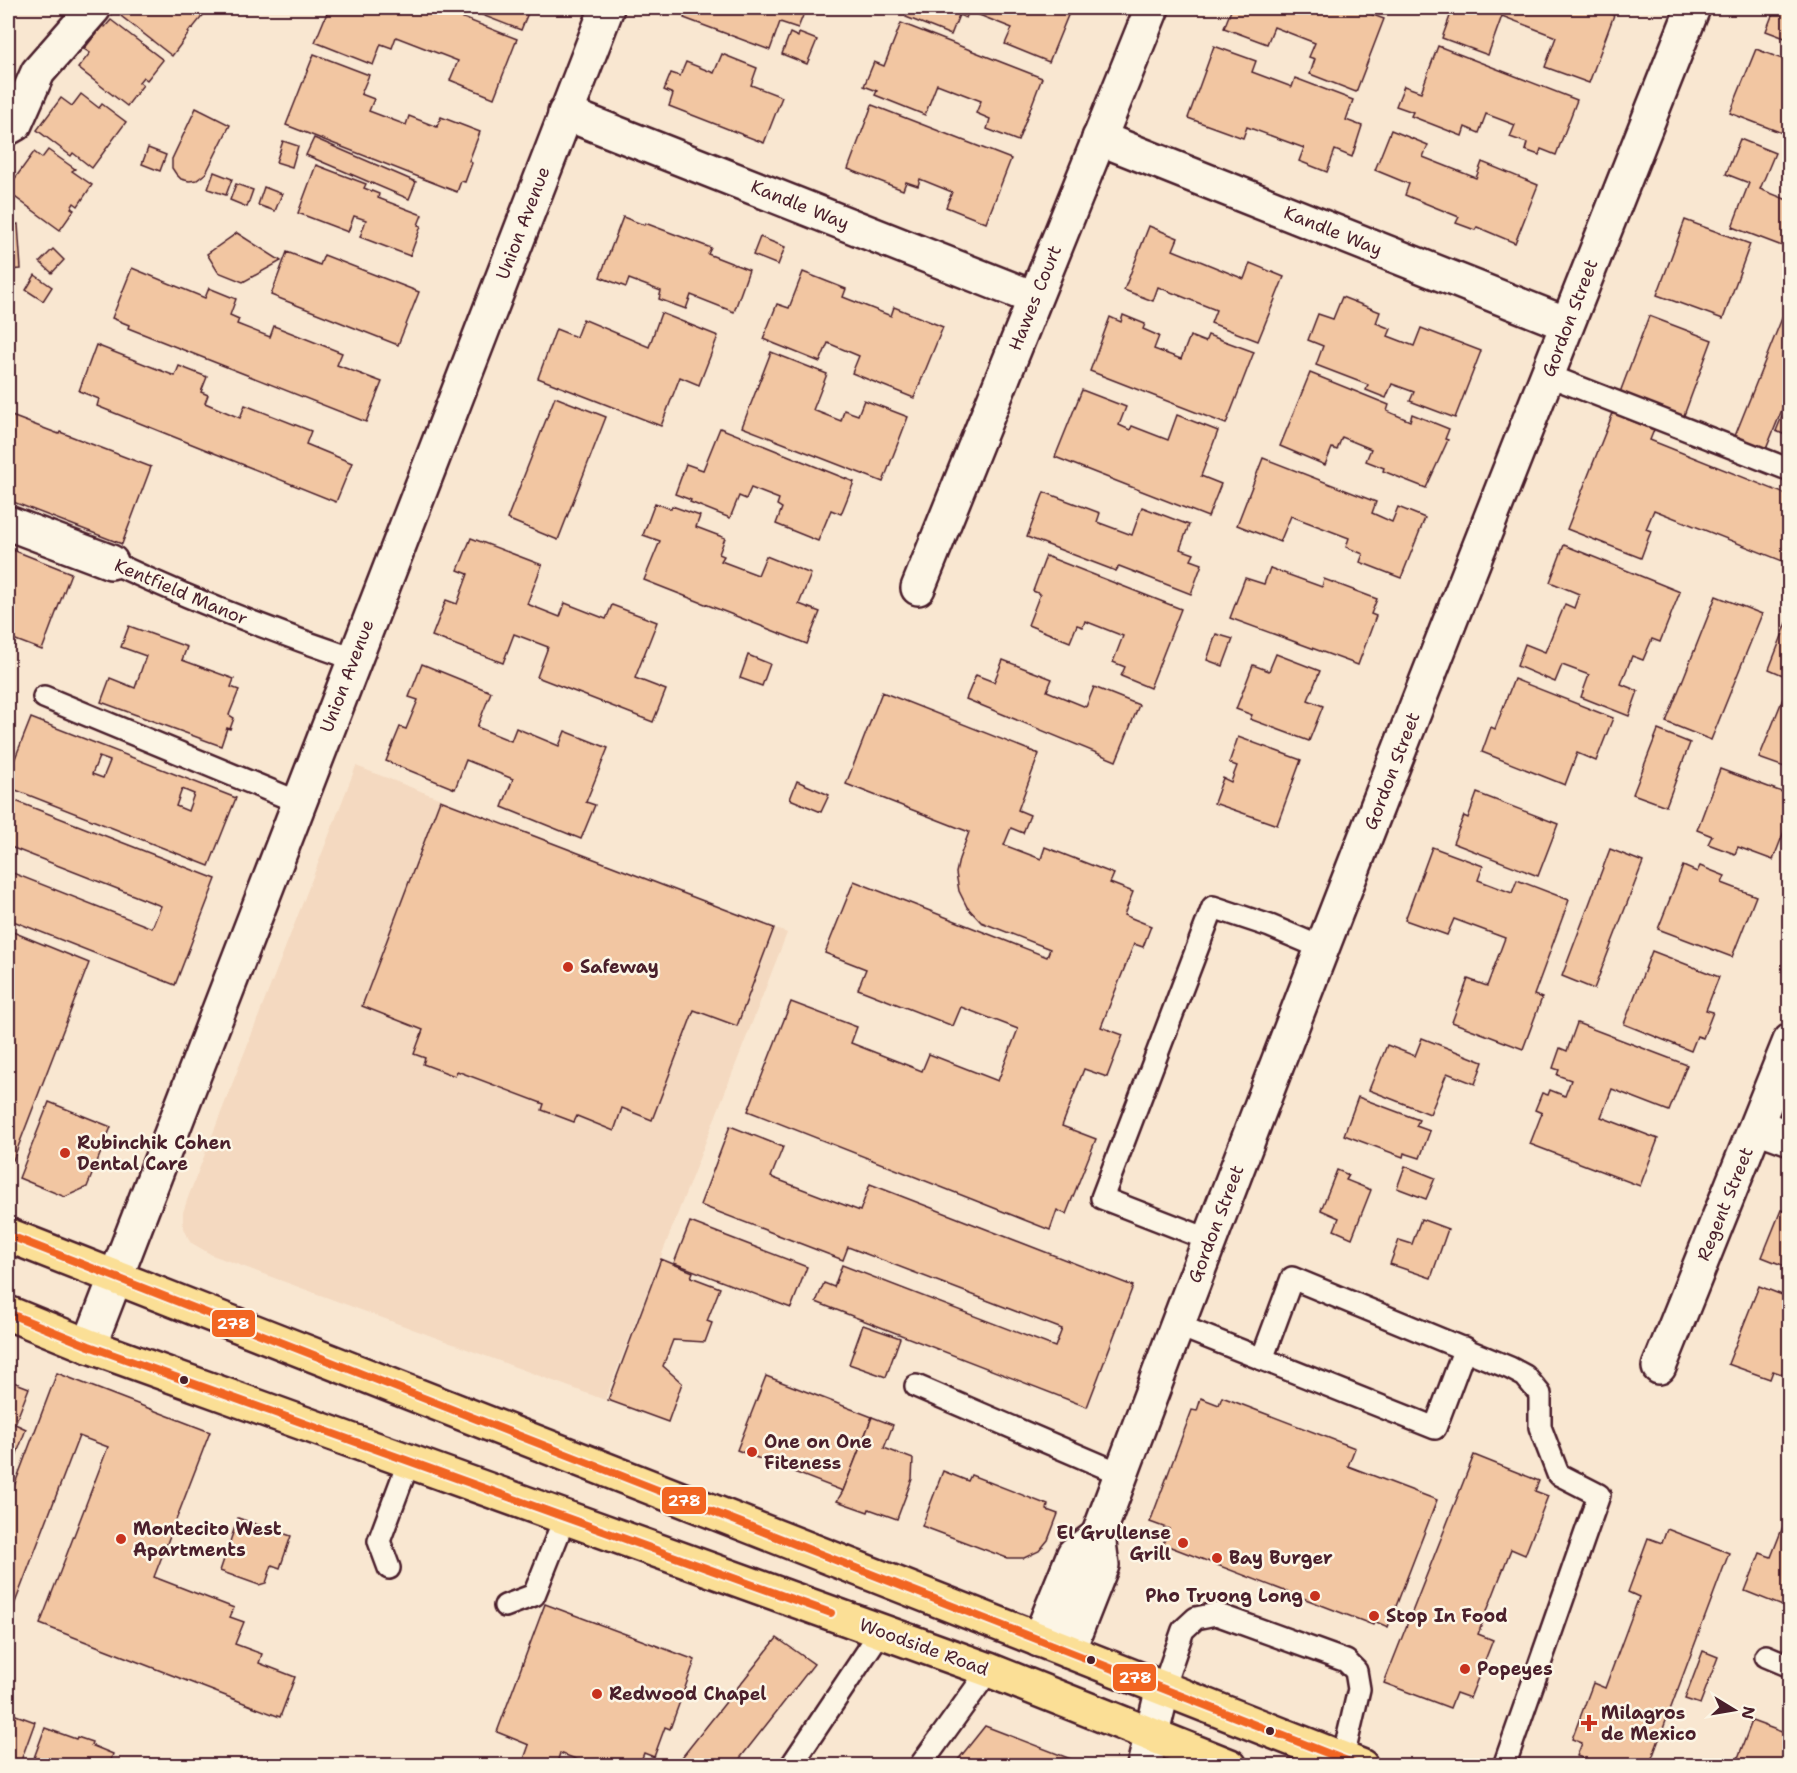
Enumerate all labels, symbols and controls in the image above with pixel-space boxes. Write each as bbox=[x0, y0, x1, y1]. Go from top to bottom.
street label: Union Avenue bbox=[490, 163, 556, 283]
street label: Kandle Way bbox=[747, 174, 853, 236]
street label: Kandle Way bbox=[1280, 200, 1386, 262]
street label: Hawes Court bbox=[1003, 242, 1067, 354]
street label: Gordon Street bbox=[1537, 256, 1604, 380]
street label: Kentfield Manor bbox=[111, 553, 251, 631]
street label: Union Avenue bbox=[314, 616, 380, 736]
street label: Gordon Street bbox=[1359, 709, 1426, 833]
place label: Safeway bbox=[580, 955, 659, 979]
marker: Safeway bbox=[561, 960, 575, 974]
place label: Rubinchik Cohen Dental Care bbox=[77, 1131, 231, 1176]
street label: Regent Street bbox=[1691, 1143, 1759, 1264]
marker: Rubinchik Cohen Dental Care bbox=[58, 1146, 72, 1160]
street label: Gordon Street bbox=[1183, 1162, 1250, 1286]
line badge: 278 bbox=[211, 1309, 256, 1338]
text: 278 bbox=[217, 1313, 249, 1334]
unlabelled marker bbox=[178, 1374, 190, 1386]
place label: One on One Fiteness bbox=[764, 1430, 872, 1475]
marker: One on One Fiteness bbox=[745, 1445, 759, 1459]
line badge: 278 bbox=[661, 1486, 707, 1515]
text: 278 bbox=[668, 1490, 700, 1511]
place label: Montecito West Apartments bbox=[133, 1517, 282, 1562]
place label: El Grullense Grill bbox=[1056, 1521, 1171, 1566]
marker: Montecito West Apartments bbox=[114, 1532, 128, 1546]
marker: El Grullense Grill bbox=[1176, 1536, 1190, 1550]
place label: Bay Burger bbox=[1229, 1546, 1333, 1570]
marker: Bay Burger bbox=[1210, 1551, 1224, 1565]
place label: Pho Truong Long bbox=[1145, 1584, 1303, 1608]
marker: Pho Truong Long bbox=[1308, 1589, 1322, 1603]
place label: Stop In Food bbox=[1386, 1604, 1508, 1628]
marker: Stop In Food bbox=[1367, 1609, 1381, 1623]
street label: Woodside Road bbox=[856, 1612, 992, 1682]
unlabelled marker bbox=[1085, 1654, 1097, 1666]
place label: Popeyes bbox=[1477, 1657, 1553, 1681]
marker: Popeyes bbox=[1458, 1662, 1472, 1676]
line badge: 278 bbox=[1112, 1663, 1157, 1692]
text: 278 bbox=[1119, 1667, 1151, 1688]
north arrow bbox=[1704, 1680, 1764, 1740]
place label: Redwood Chapel bbox=[609, 1682, 767, 1706]
marker: Redwood Chapel bbox=[590, 1687, 604, 1701]
place label: Milagros de Mexico bbox=[1601, 1701, 1696, 1746]
text: N bbox=[1737, 1705, 1760, 1721]
marker: Milagros de Mexico bbox=[1582, 1716, 1596, 1730]
unlabelled marker bbox=[1264, 1725, 1276, 1737]

